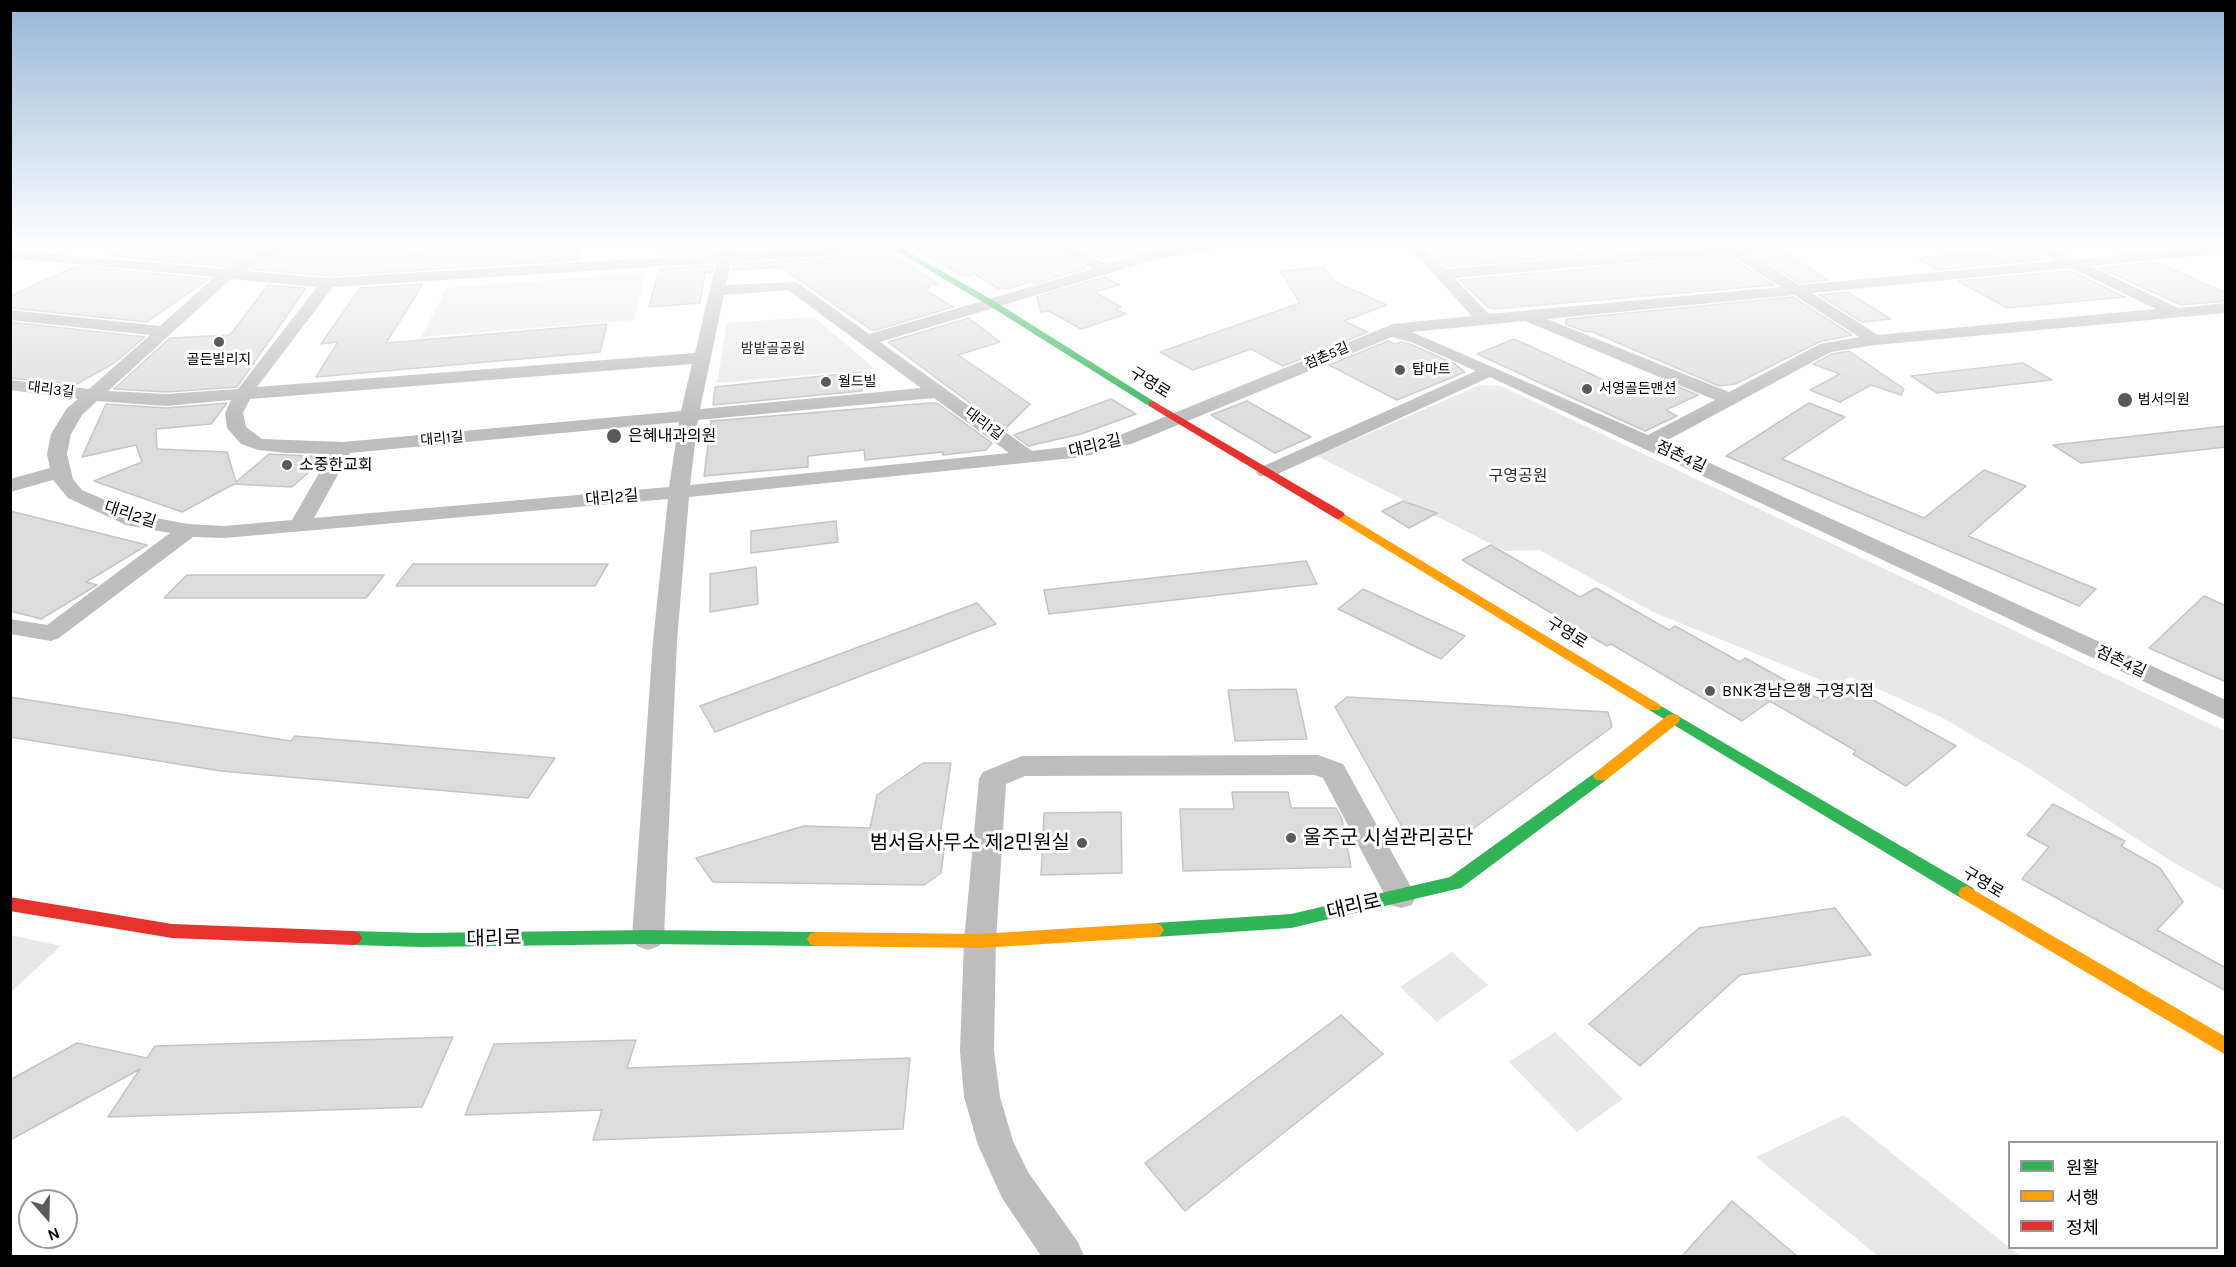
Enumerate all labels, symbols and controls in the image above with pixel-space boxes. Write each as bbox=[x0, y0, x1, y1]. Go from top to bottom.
marker: 골든빌리지 bbox=[212, 335, 226, 349]
street label: 점촌5길 bbox=[1302, 339, 1352, 373]
park label: 밤밭골공원 bbox=[741, 341, 805, 357]
place label: 골든빌리지 bbox=[187, 352, 251, 368]
place label: 탑마트 bbox=[1412, 362, 1451, 378]
street label: 구영로 bbox=[1126, 363, 1174, 403]
marker: 탑마트 bbox=[1393, 363, 1407, 377]
place label: 월드빌 bbox=[838, 374, 877, 390]
marker: 월드빌 bbox=[819, 375, 833, 389]
street label: 대리3길 bbox=[27, 379, 75, 401]
place label: 서영골든맨션 bbox=[1599, 381, 1676, 397]
marker: 서영골든맨션 bbox=[1580, 382, 1594, 396]
marker: 범서의원 bbox=[2116, 391, 2134, 409]
place label: 범서의원 bbox=[2138, 392, 2190, 408]
street label: 대리1길 bbox=[962, 404, 1006, 444]
place label: 은혜내과의원 bbox=[628, 426, 716, 446]
marker: 은혜내과의원 bbox=[605, 427, 623, 445]
street label: 대리1길 bbox=[420, 429, 464, 449]
street label: 대리2길 bbox=[1067, 431, 1123, 461]
street label: 점촌4길 bbox=[1653, 437, 1709, 477]
place label: 소중한교회 bbox=[299, 455, 373, 475]
marker: 소중한교회 bbox=[280, 458, 294, 472]
park label: 구영공원 bbox=[1489, 466, 1547, 486]
street label: 대리2길 bbox=[585, 486, 639, 510]
street label: 대리2길 bbox=[102, 498, 158, 532]
street label: 구영로 bbox=[1543, 613, 1591, 653]
street label: 점촌4길 bbox=[2093, 642, 2149, 682]
place label: BNK경남은행 구영지점 bbox=[1722, 681, 1874, 701]
marker: BNK경남은행 구영지점 bbox=[1703, 684, 1717, 698]
place label: 울주군 시설관리공단 bbox=[1303, 826, 1473, 850]
place label: 범서읍사무소 제2민원실 bbox=[870, 831, 1070, 855]
marker: 울주군 시설관리공단 bbox=[1284, 831, 1298, 845]
marker: 범서읍사무소 제2민원실 bbox=[1075, 836, 1089, 850]
street label: 구영로 bbox=[1959, 863, 2007, 903]
street label: 대리로 bbox=[1324, 889, 1384, 925]
street label: 대리로 bbox=[466, 927, 522, 951]
legend bbox=[2008, 1141, 2218, 1249]
text: 원활 bbox=[2066, 1157, 2099, 1179]
text: 서행 bbox=[2066, 1187, 2099, 1209]
north arrow bbox=[18, 1189, 78, 1249]
text: 정체 bbox=[2066, 1217, 2099, 1239]
text: N bbox=[45, 1224, 62, 1245]

